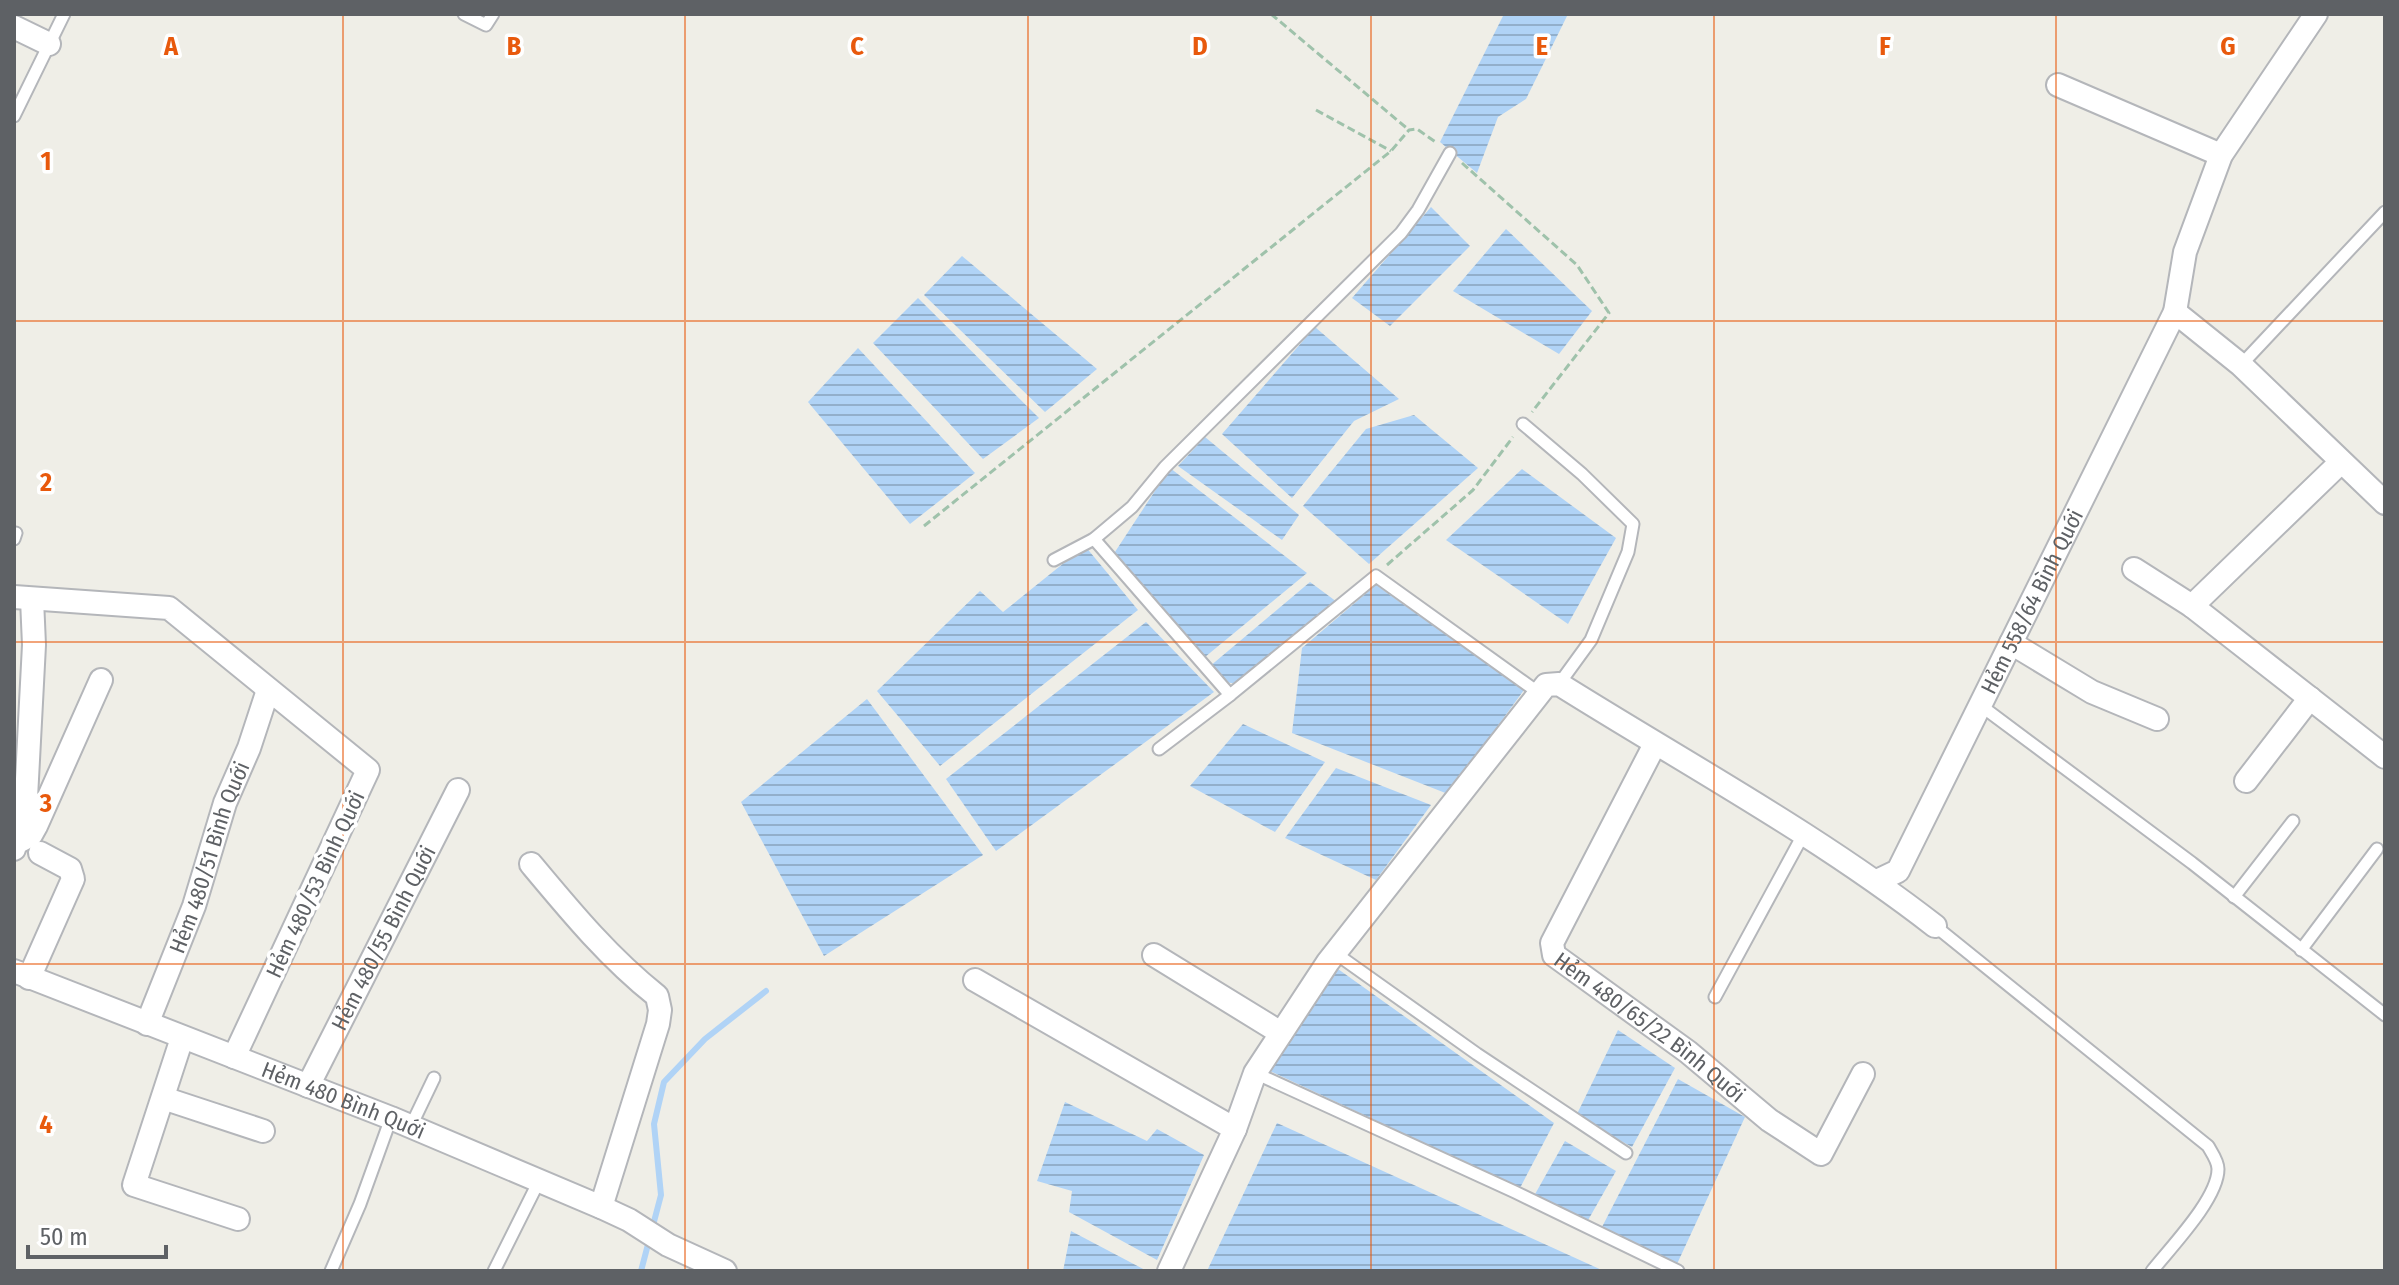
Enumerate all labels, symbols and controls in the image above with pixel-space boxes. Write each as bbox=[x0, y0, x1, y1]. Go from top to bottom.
text: A bbox=[163, 31, 179, 62]
text: B bbox=[507, 31, 522, 62]
text: C bbox=[850, 31, 864, 62]
text: D bbox=[1192, 31, 1208, 62]
text: E bbox=[1536, 31, 1548, 62]
text: F bbox=[1879, 31, 1891, 62]
text: G bbox=[2220, 31, 2236, 62]
text: 1 bbox=[41, 146, 52, 177]
text: 2 bbox=[39, 467, 52, 498]
street label: Hẻm 558/64 Bình Quới bbox=[1975, 505, 2089, 699]
street label: Hẻm 480/51 Bình Quới bbox=[164, 758, 255, 957]
street label: Hẻm 480/53 Bình Quới bbox=[260, 787, 371, 982]
text: 3 bbox=[39, 788, 52, 819]
street label: Hẻm 480/55 Bình Quới bbox=[325, 841, 441, 1035]
street label: Hẻm 480/65/22 Bình Quới bbox=[1549, 947, 1750, 1108]
street label: Hẻm 480 Bình Quới bbox=[258, 1056, 429, 1145]
text: 4 bbox=[39, 1109, 53, 1140]
scale bar bbox=[28, 1209, 166, 1259]
text: 50 m bbox=[40, 1223, 88, 1251]

